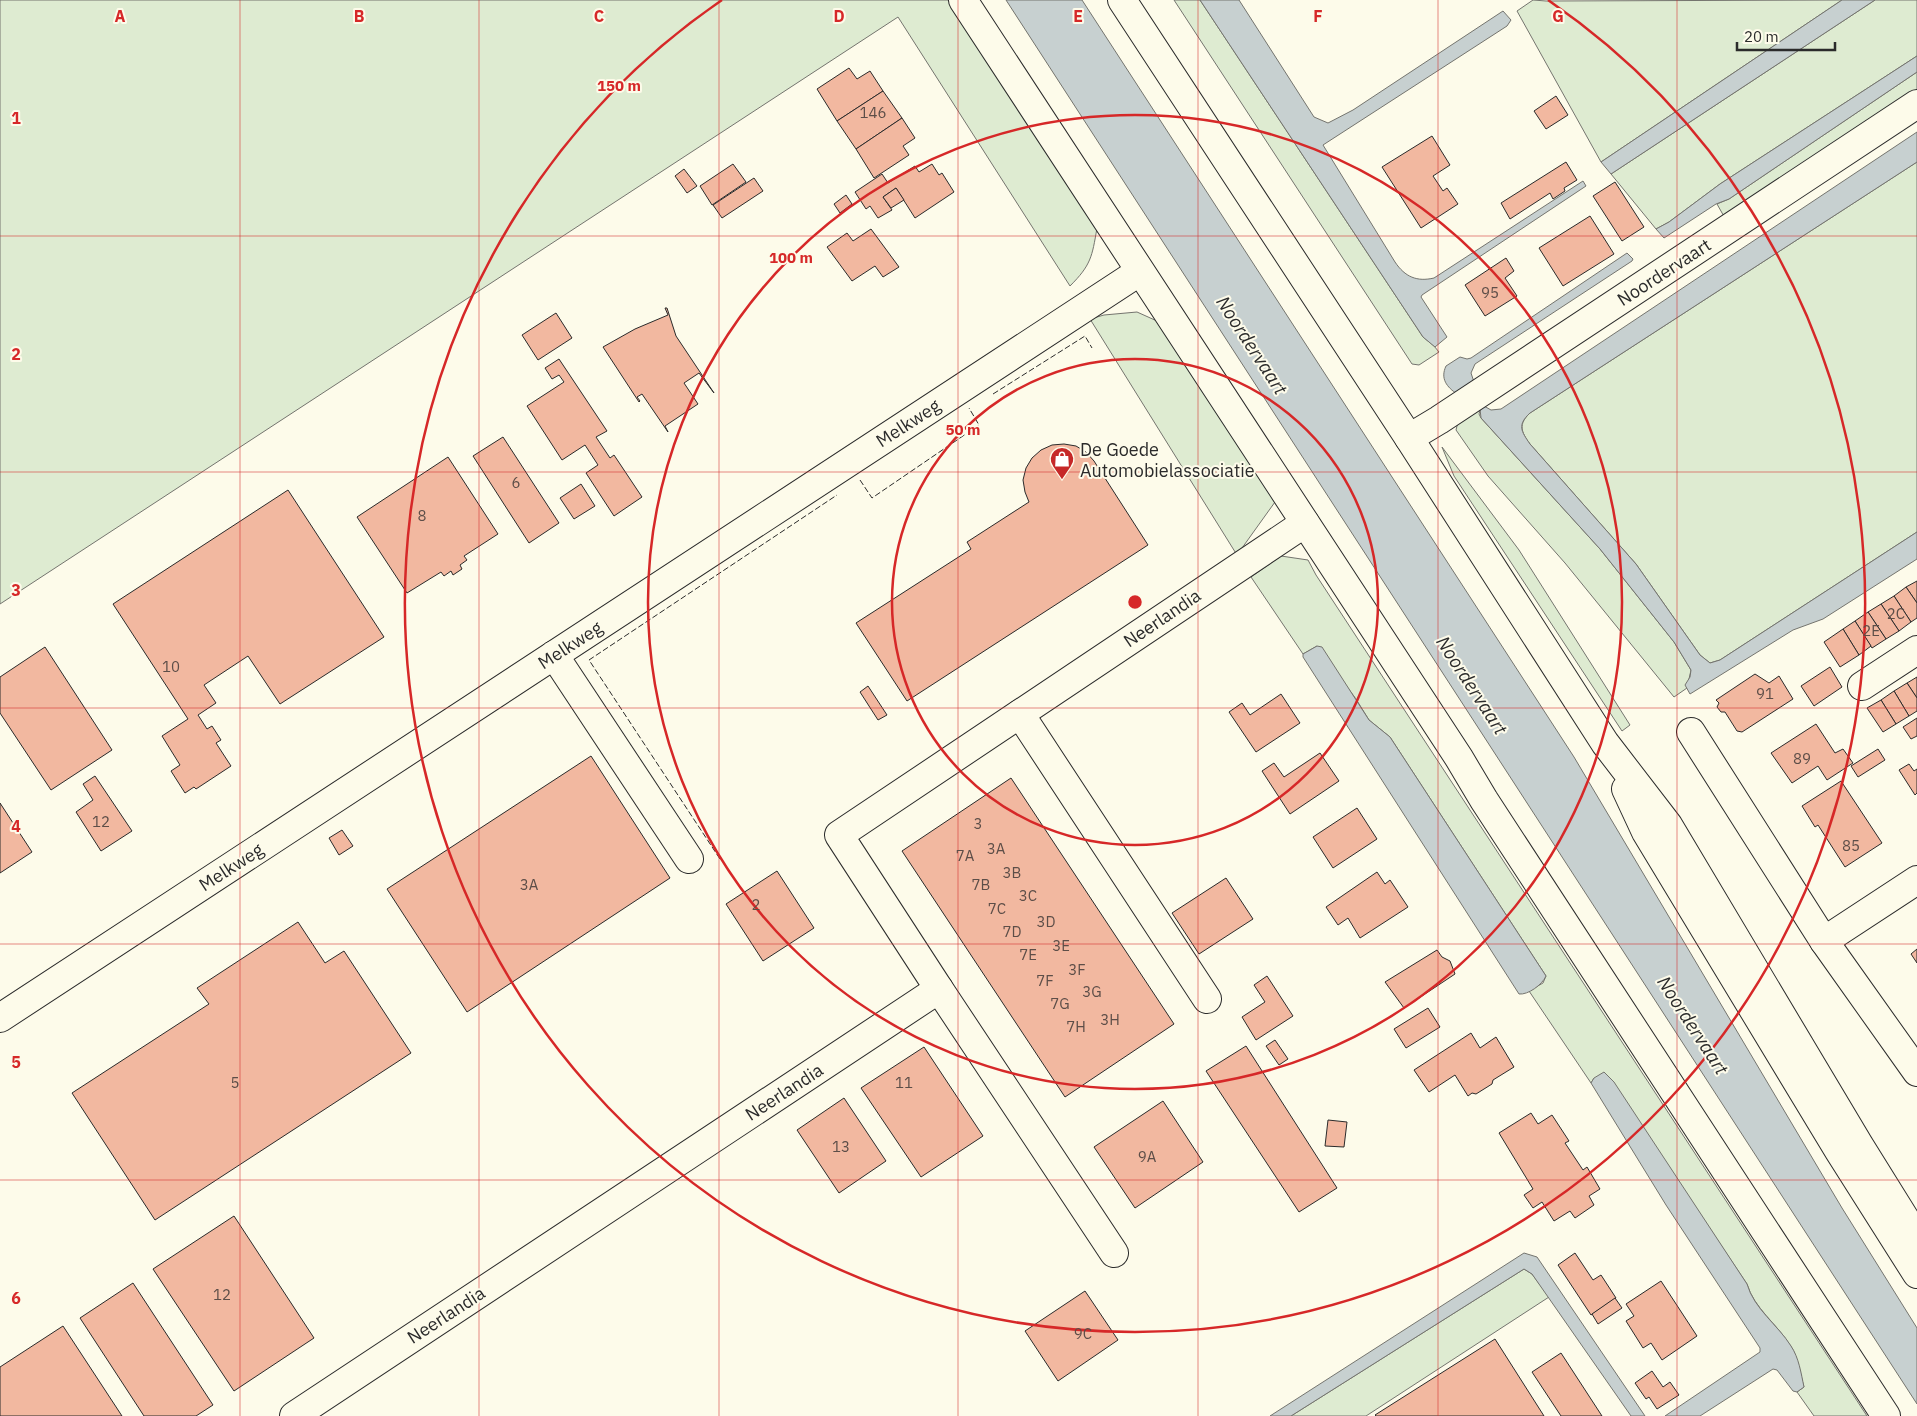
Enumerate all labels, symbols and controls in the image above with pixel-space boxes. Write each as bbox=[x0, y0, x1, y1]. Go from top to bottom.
text: A bbox=[115, 6, 126, 26]
text: B bbox=[354, 6, 365, 26]
text: C bbox=[594, 6, 604, 26]
text: D bbox=[833, 6, 845, 26]
text: E bbox=[1073, 6, 1083, 26]
text: F bbox=[1313, 6, 1323, 26]
text: G bbox=[1552, 6, 1564, 26]
scale bar bbox=[1737, 20, 1834, 52]
text: 20 m bbox=[1744, 27, 1779, 46]
text: 150 m bbox=[597, 76, 641, 95]
house number: 146 bbox=[859, 103, 887, 122]
text: 1 bbox=[11, 108, 21, 128]
street label: Noordervaart bbox=[1613, 233, 1715, 311]
text: 100 m bbox=[769, 248, 813, 267]
house number: 95 bbox=[1481, 283, 1499, 302]
water label: Noordervaart bbox=[1211, 291, 1293, 400]
text: 2 bbox=[11, 344, 21, 364]
street label: Melkweg bbox=[872, 393, 945, 452]
text: 50 m bbox=[946, 420, 980, 439]
place label: De Goede Automobielassociatie bbox=[1080, 438, 1255, 482]
shop icon: De Goede Automobielassociatie bbox=[1049, 446, 1075, 480]
house number: 6 bbox=[511, 473, 521, 492]
house number: 8 bbox=[417, 506, 427, 525]
text: 3 bbox=[11, 580, 21, 600]
street label: Neerlandia bbox=[1119, 584, 1205, 652]
centre of rings bbox=[1126, 593, 1144, 611]
house number: 2C bbox=[1887, 604, 1905, 623]
street label: Melkweg bbox=[534, 615, 607, 674]
house number: 2E bbox=[1862, 621, 1880, 640]
water label: Noordervaart bbox=[1431, 631, 1513, 740]
house number: 10 bbox=[162, 657, 180, 676]
house number: 91 bbox=[1756, 684, 1774, 703]
house number: 89 bbox=[1793, 749, 1811, 768]
house number: 12 bbox=[92, 812, 110, 831]
house number: 3 bbox=[973, 814, 983, 833]
text: 4 bbox=[11, 816, 21, 836]
house number: 85 bbox=[1842, 836, 1860, 855]
street label: Melkweg bbox=[195, 837, 268, 896]
house number: 3A bbox=[987, 839, 1006, 858]
house number: 7A bbox=[956, 846, 975, 865]
house number: 3B bbox=[1003, 863, 1021, 882]
house number: 3A bbox=[520, 875, 539, 894]
house number: 7B bbox=[972, 875, 990, 894]
house number: 3C bbox=[1019, 886, 1037, 905]
house number: 2 bbox=[751, 895, 761, 914]
house number: 7C bbox=[988, 899, 1006, 918]
house number: 3D bbox=[1036, 912, 1056, 931]
house number: 7D bbox=[1002, 922, 1022, 941]
house number: 3E bbox=[1052, 936, 1070, 955]
house number: 7E bbox=[1019, 945, 1037, 964]
house number: 3F bbox=[1068, 960, 1086, 979]
house number: 7F bbox=[1036, 971, 1054, 990]
water label: Noordervaart bbox=[1652, 971, 1734, 1080]
house number: 3G bbox=[1082, 982, 1102, 1001]
house number: 7G bbox=[1050, 994, 1070, 1013]
house number: 3H bbox=[1100, 1010, 1120, 1029]
house number: 7H bbox=[1066, 1017, 1086, 1036]
text: 5 bbox=[11, 1052, 21, 1072]
street label: Neerlandia bbox=[741, 1058, 828, 1126]
house number: 5 bbox=[230, 1073, 240, 1092]
house number: 11 bbox=[895, 1073, 913, 1092]
house number: 13 bbox=[832, 1137, 850, 1156]
house number: 9A bbox=[1138, 1147, 1157, 1166]
street label: Neerlandia bbox=[403, 1281, 490, 1349]
house number: 12 bbox=[213, 1285, 231, 1304]
text: 6 bbox=[11, 1288, 21, 1308]
house number: 9C bbox=[1074, 1324, 1092, 1343]

